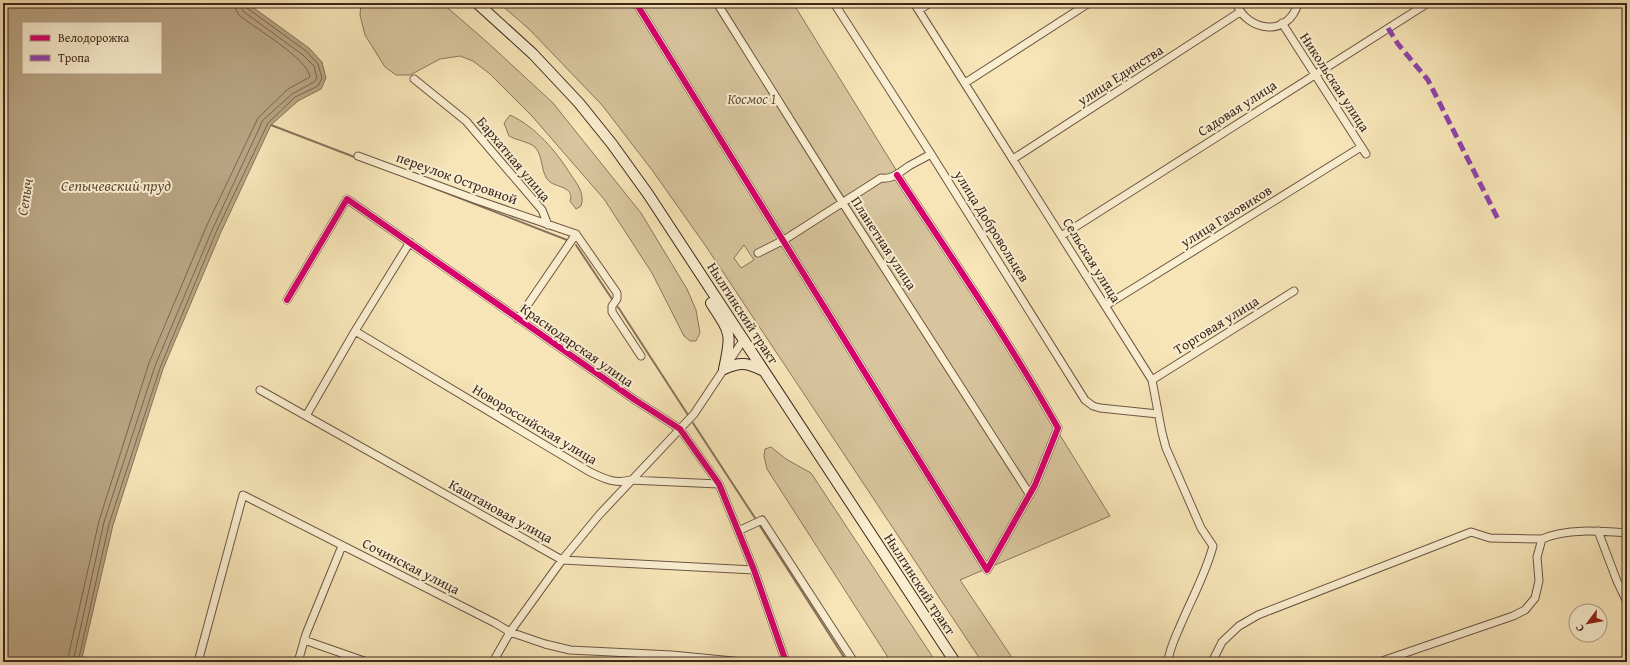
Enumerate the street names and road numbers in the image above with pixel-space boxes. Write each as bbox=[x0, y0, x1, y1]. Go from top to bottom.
street label: Никольская улица bbox=[1295, 29, 1375, 136]
street label: улица Единства bbox=[1072, 40, 1167, 111]
street label: Садовая улица bbox=[1194, 75, 1281, 141]
street label: Бархатная улица bbox=[472, 112, 556, 206]
street label: переулок Островной bbox=[394, 147, 520, 209]
street label: улица Добровольцев bbox=[949, 165, 1035, 286]
street label: улица Газовиков bbox=[1176, 180, 1276, 253]
street label: Планетная улица bbox=[846, 192, 922, 294]
street label: Сельская улица bbox=[1058, 214, 1126, 307]
street label: Нылгинский тракт bbox=[703, 258, 784, 368]
street label: Торговая улица bbox=[1170, 291, 1263, 359]
street label: Краснодарская улица bbox=[516, 298, 638, 392]
street label: Новороссийская улица bbox=[469, 379, 601, 469]
street label: Каштановая улица bbox=[445, 474, 557, 548]
street label: Нылгинский тракт bbox=[880, 529, 961, 639]
street label: Сочинская улица bbox=[359, 533, 463, 599]

